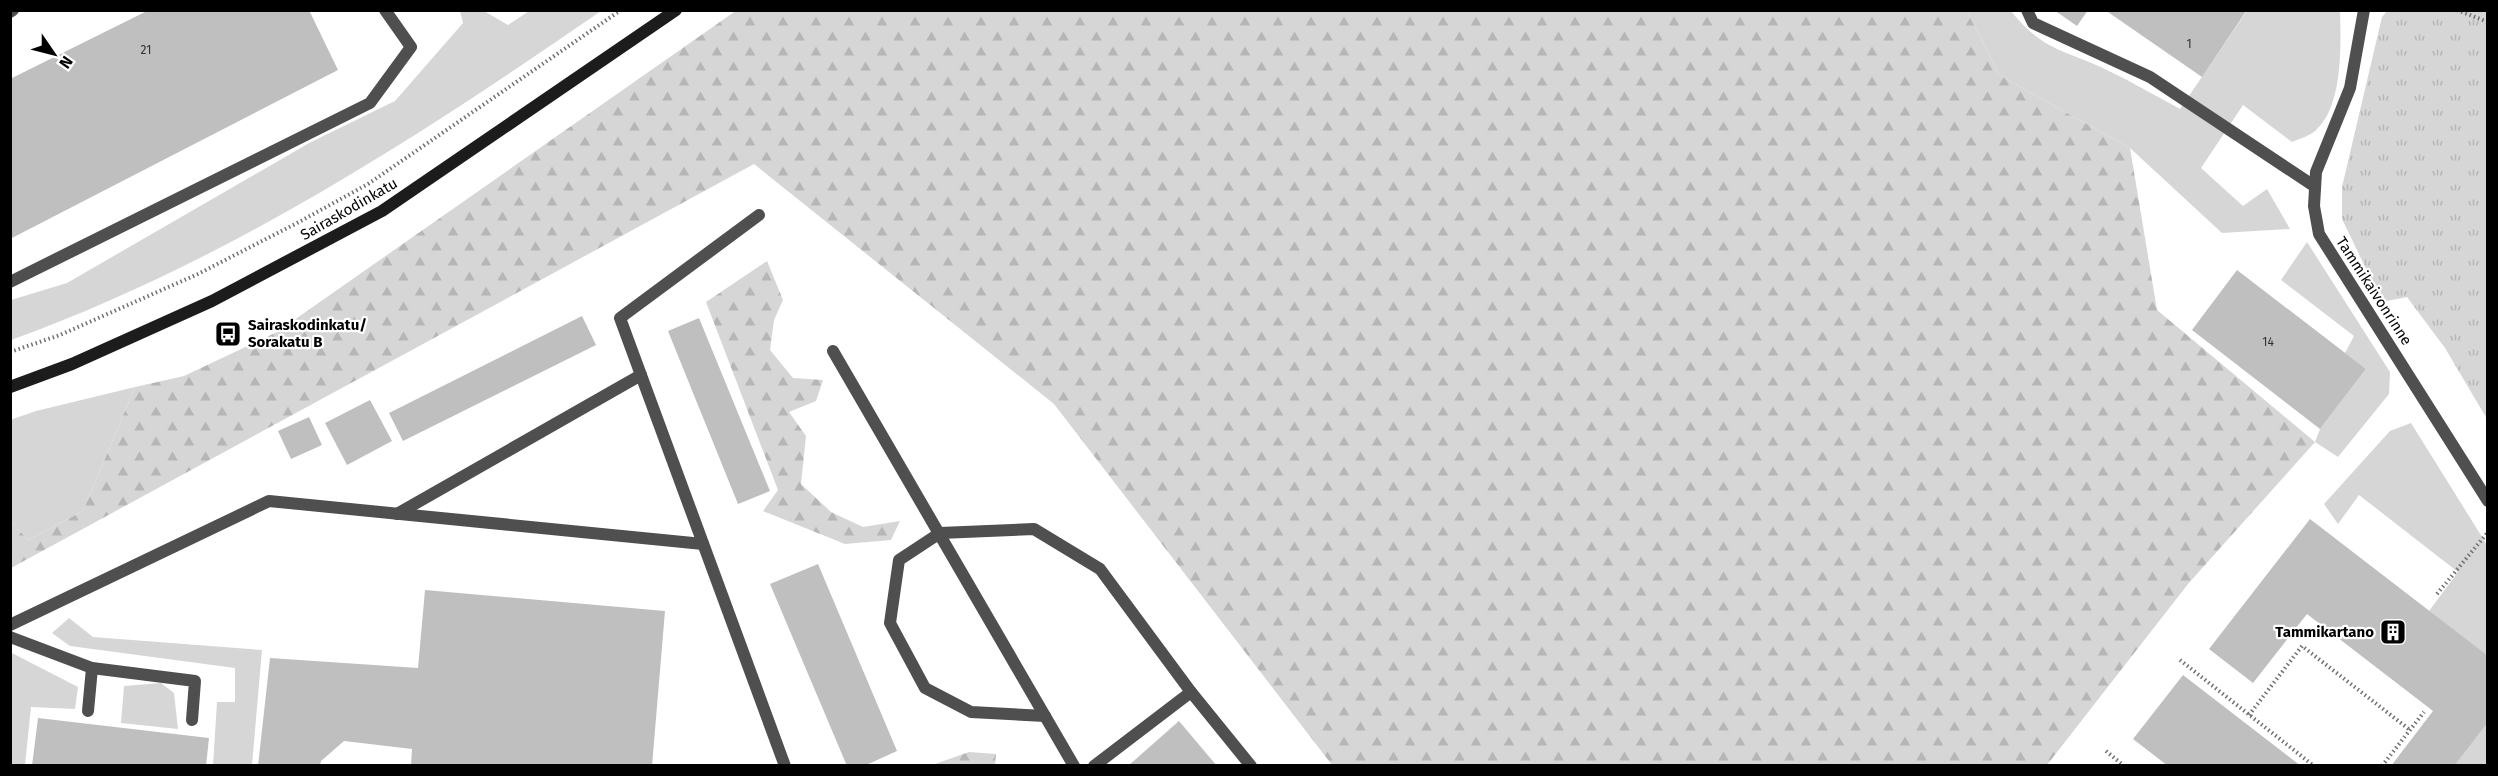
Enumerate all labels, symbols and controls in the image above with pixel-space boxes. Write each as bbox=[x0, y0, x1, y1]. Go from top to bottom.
north arrow bbox=[24, 24, 84, 84]
house number: 1 bbox=[2186, 37, 2192, 51]
house number: 21 bbox=[141, 43, 151, 57]
text: N bbox=[55, 53, 77, 72]
street label: Sairaskodinkatu bbox=[297, 174, 401, 244]
street label: Tammikaivonrinne bbox=[2332, 233, 2416, 349]
place label: Sairaskodinkatu/ Sorakatu B bbox=[248, 316, 367, 351]
bus stop icon: Sairaskodinkatu/ Sorakatu B bbox=[213, 319, 243, 349]
house number: 14 bbox=[2262, 335, 2274, 349]
building icon: Tammikartano bbox=[2378, 617, 2408, 647]
place label: Tammikartano bbox=[2275, 623, 2374, 641]

